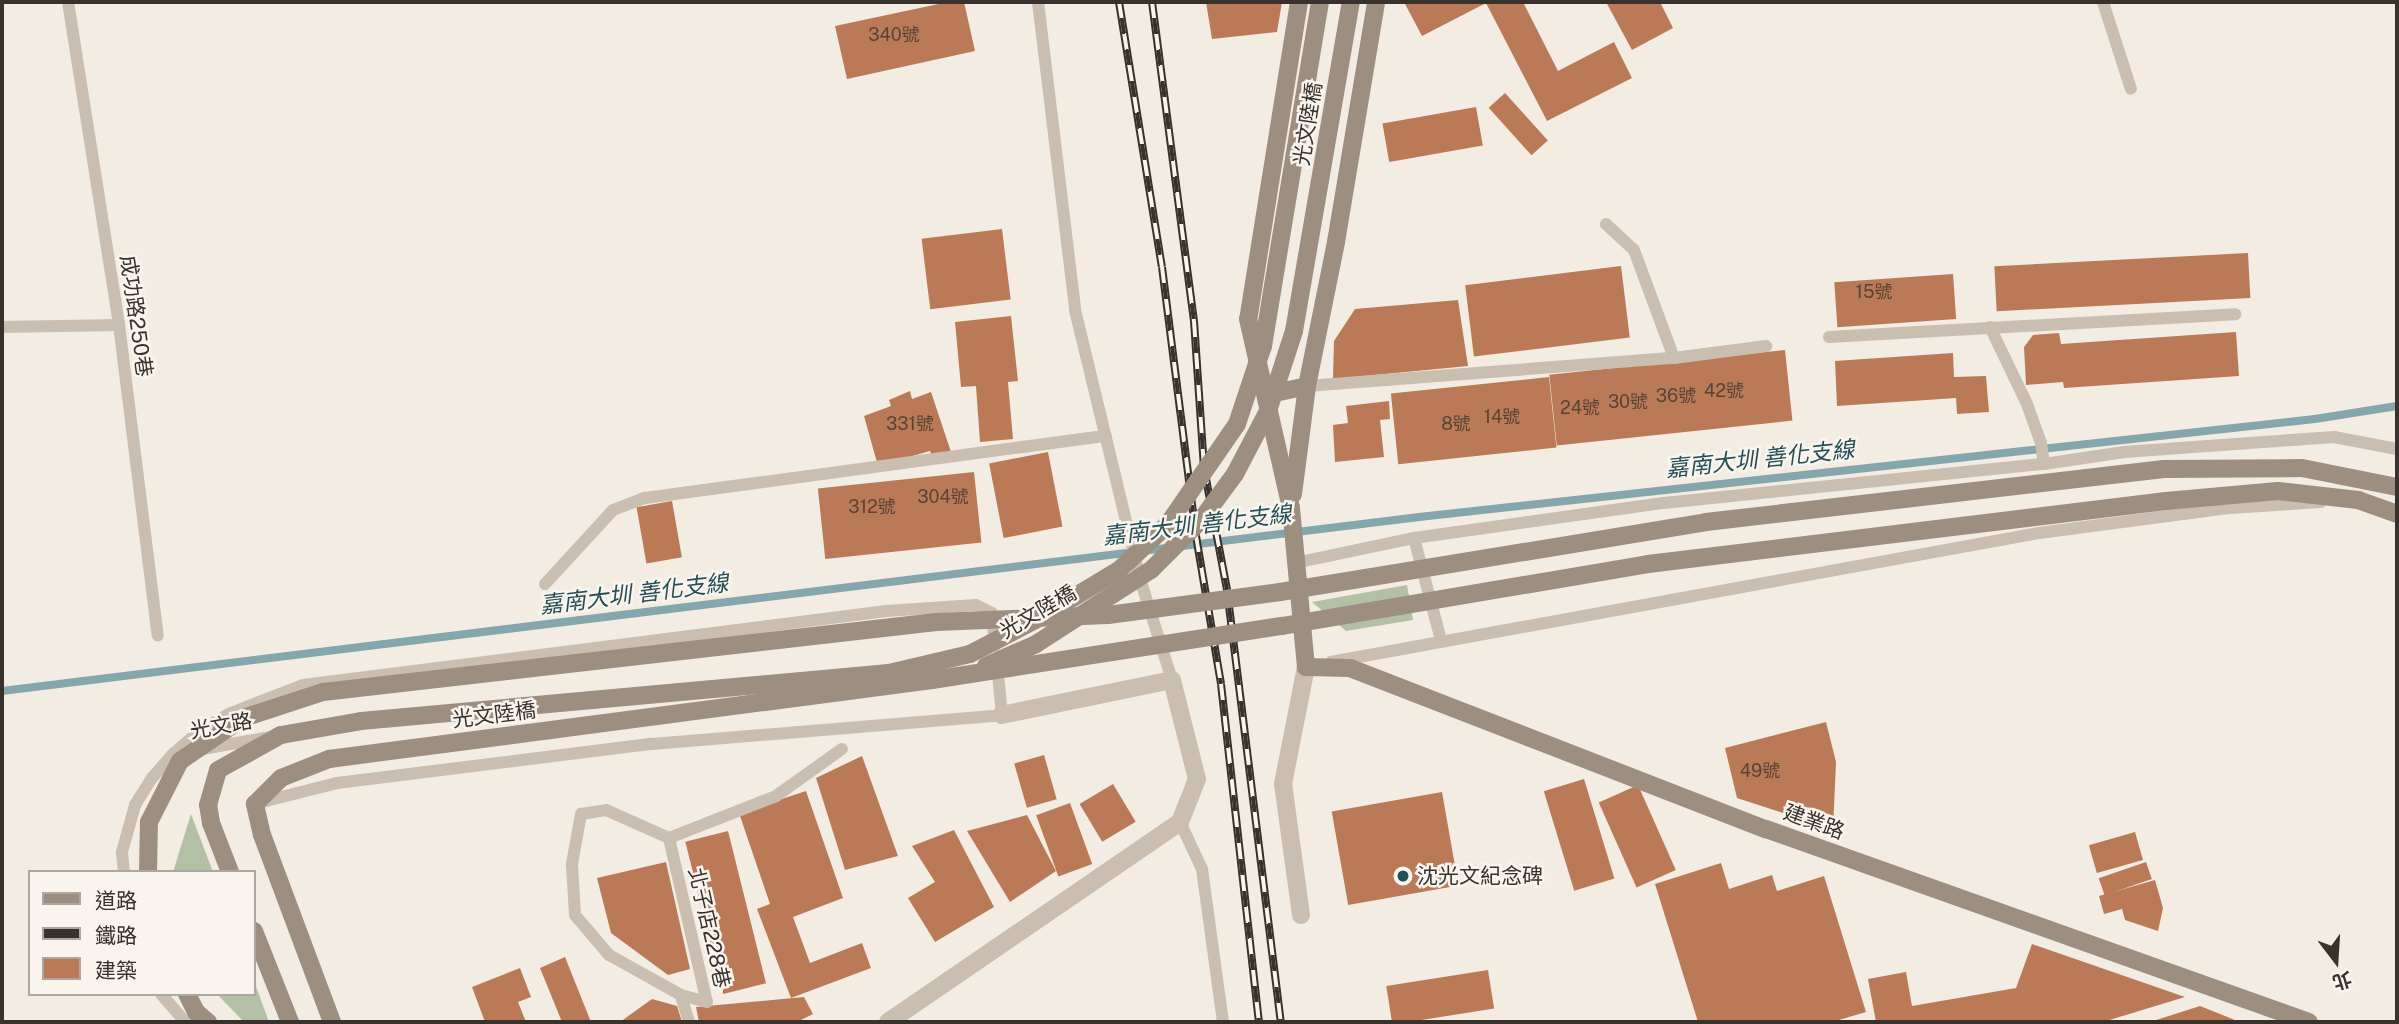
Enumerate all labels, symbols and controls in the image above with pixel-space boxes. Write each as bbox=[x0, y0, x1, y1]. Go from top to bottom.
house number: 340號 bbox=[868, 24, 920, 46]
street label: 光文陸橋 bbox=[1289, 81, 1327, 167]
street label: 成功路250巷 bbox=[115, 253, 157, 379]
house number: 15號 bbox=[1856, 281, 1892, 303]
house number: 42號 bbox=[1704, 380, 1744, 402]
house number: 36號 bbox=[1656, 385, 1696, 407]
house number: 30號 bbox=[1608, 391, 1648, 413]
house number: 24號 bbox=[1560, 397, 1600, 419]
house number: 14號 bbox=[1484, 406, 1520, 428]
house number: 331號 bbox=[886, 413, 934, 435]
house number: 8號 bbox=[1441, 413, 1471, 435]
water label: 嘉南大圳 善化支線 bbox=[1664, 435, 1856, 483]
house number: 304號 bbox=[917, 486, 969, 508]
house number: 312號 bbox=[848, 496, 896, 518]
water label: 嘉南大圳 善化支線 bbox=[1101, 500, 1293, 550]
water label: 嘉南大圳 善化支線 bbox=[538, 569, 730, 619]
street label: 光文陸橋 bbox=[995, 580, 1081, 644]
street label: 光文陸橋 bbox=[451, 697, 537, 733]
street label: 光文路 bbox=[188, 708, 254, 744]
house number: 49號 bbox=[1740, 760, 1780, 782]
street label: 建業路 bbox=[1780, 799, 1848, 845]
place label: 沈光文紀念碑 bbox=[1417, 863, 1543, 889]
street label: 北子店228巷 bbox=[683, 865, 735, 991]
marker: 沈光文紀念碑 bbox=[1395, 868, 1411, 884]
legend bbox=[28, 870, 256, 996]
text: 道路 bbox=[95, 888, 137, 913]
text: 鐵路 bbox=[95, 923, 137, 948]
north arrow bbox=[2301, 926, 2371, 996]
text: 建築 bbox=[95, 958, 137, 983]
text: 北 bbox=[2330, 968, 2354, 994]

